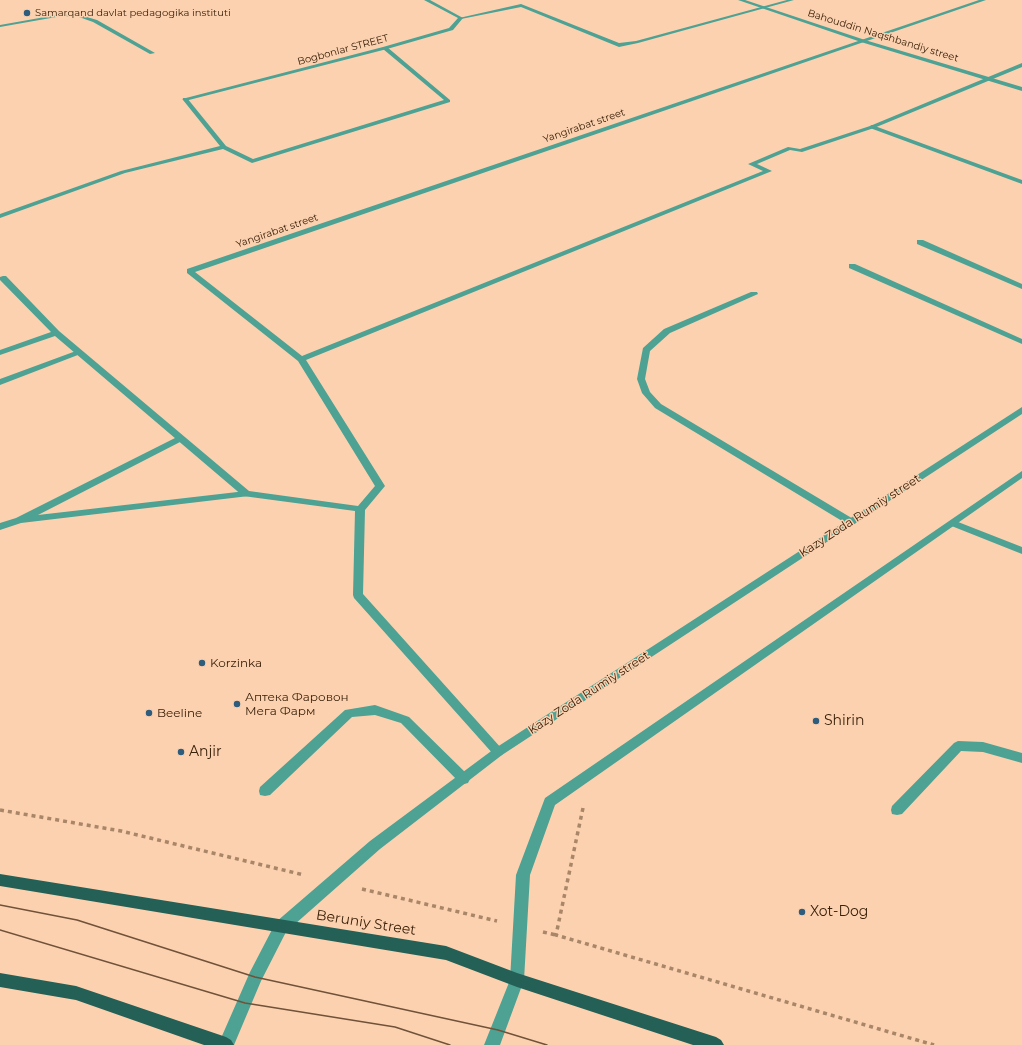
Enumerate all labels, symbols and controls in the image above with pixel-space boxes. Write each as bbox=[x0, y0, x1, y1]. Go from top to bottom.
place label: Samarqand davlat pedagogika instituti bbox=[35, 7, 231, 19]
street label: Bahouddin Naqshbandiy street bbox=[806, 7, 960, 65]
marker: Samarqand davlat pedagogika instituti bbox=[22, 8, 32, 18]
street label: Bogbonlar STREET bbox=[296, 32, 390, 68]
street label: Yangirabat street bbox=[542, 106, 626, 146]
street label: Yangirabat street bbox=[235, 211, 319, 251]
street label: Kazy Zoda Rumiy street bbox=[797, 471, 923, 561]
street label: Kazy Zoda Rumiy street bbox=[526, 648, 652, 738]
place label: Korzinka bbox=[210, 656, 262, 670]
marker: Korzinka bbox=[197, 658, 207, 668]
place label: Аптека Фаровон Мега Фарм bbox=[245, 690, 349, 718]
marker: Аптека Фаровон Мега Фарм bbox=[232, 699, 242, 709]
place label: Beeline bbox=[157, 706, 202, 720]
marker: Beeline bbox=[144, 708, 154, 718]
place label: Shirin bbox=[824, 713, 865, 729]
marker: Shirin bbox=[811, 716, 821, 726]
place label: Anjir bbox=[189, 744, 222, 760]
marker: Anjir bbox=[176, 747, 186, 757]
place label: Xot-Dog bbox=[810, 904, 868, 920]
street label: Beruniy Street bbox=[315, 907, 417, 939]
marker: Xot-Dog bbox=[797, 907, 807, 917]

